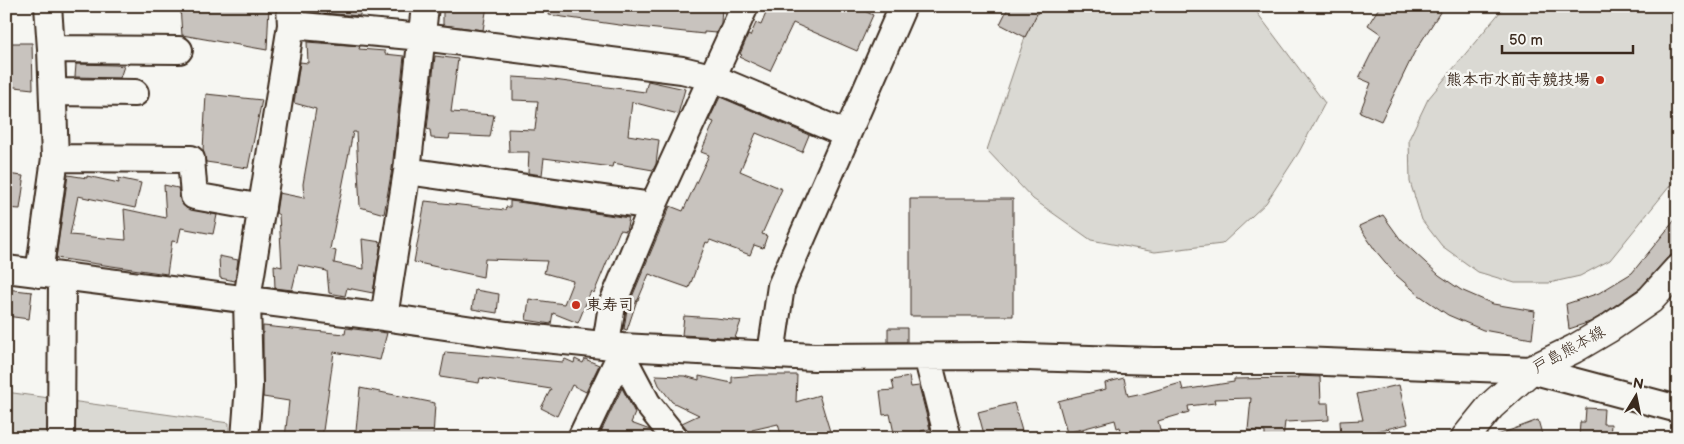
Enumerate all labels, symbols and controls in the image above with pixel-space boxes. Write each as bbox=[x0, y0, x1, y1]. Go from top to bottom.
scale bar bbox=[1502, 22, 1633, 54]
text: 50 m bbox=[1509, 31, 1543, 50]
place label: 熊本市水前寺競技場 bbox=[1446, 71, 1590, 90]
marker: 熊本市水前寺競技場 bbox=[1594, 74, 1606, 86]
place label: 東寿司 bbox=[586, 296, 634, 315]
marker: 東寿司 bbox=[570, 299, 582, 311]
street label: 戸島熊本線 bbox=[1529, 322, 1609, 378]
north arrow bbox=[1612, 372, 1662, 422]
text: N bbox=[1632, 374, 1645, 393]

